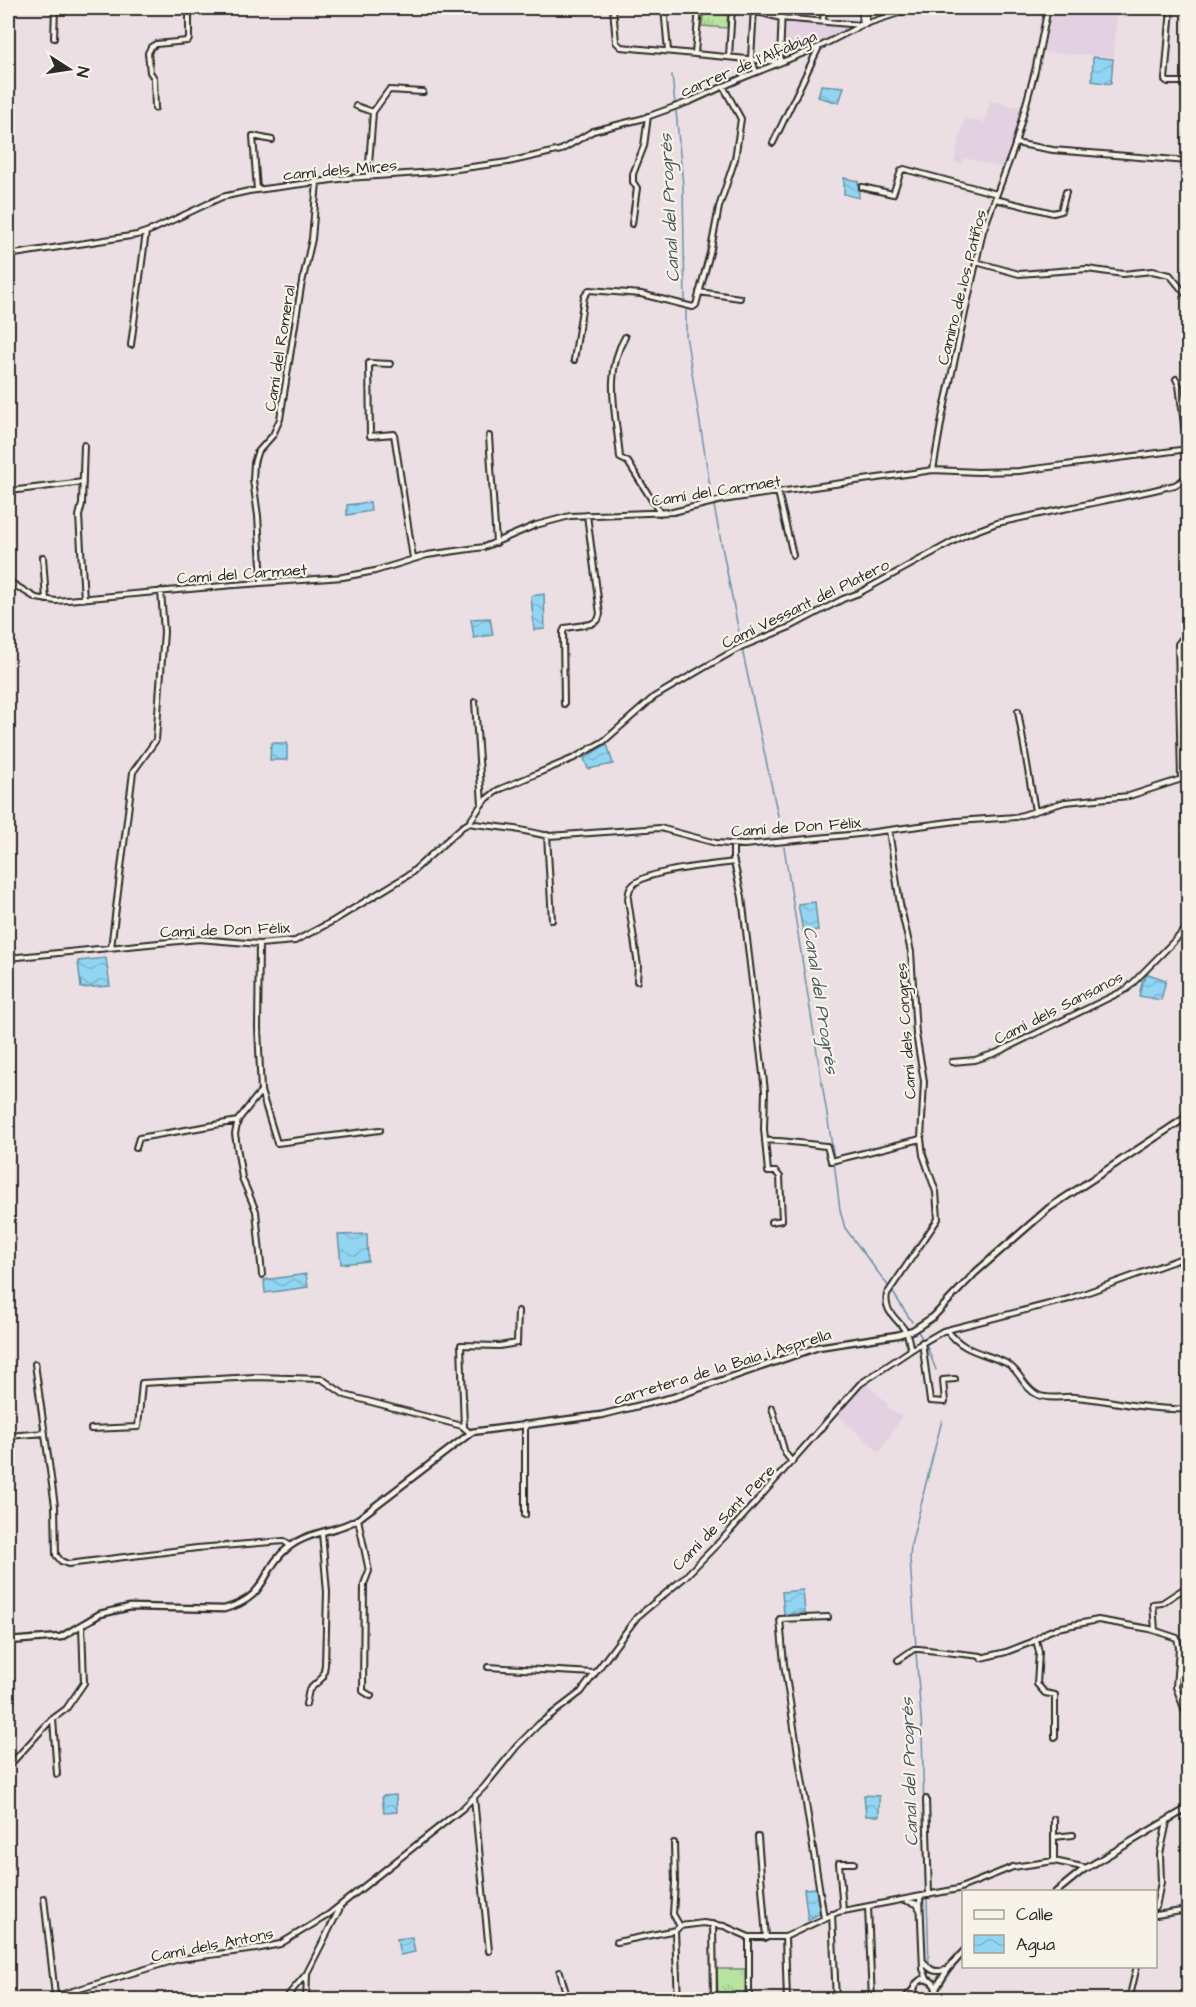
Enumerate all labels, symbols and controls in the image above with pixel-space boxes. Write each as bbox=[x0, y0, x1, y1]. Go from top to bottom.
street label: carrer de l'Alfàbiga bbox=[677, 25, 820, 104]
north arrow bbox=[39, 39, 99, 99]
text: N bbox=[71, 65, 94, 79]
water label: Canal del Progrés bbox=[653, 132, 687, 283]
street label: camí dels Mires bbox=[282, 154, 398, 186]
street label: Camino de los Patiños bbox=[932, 207, 992, 367]
street label: Camí del Romeral bbox=[259, 283, 301, 413]
street label: Camí del Carmaet bbox=[650, 470, 783, 512]
street label: Camí Vessant del Platero bbox=[718, 554, 893, 654]
street label: Camí del Carmaet bbox=[176, 558, 308, 590]
street label: Camí de Don Fèlix bbox=[730, 811, 862, 843]
street label: Camí de Don Fèlix bbox=[160, 917, 291, 943]
water label: Canal del Progrés bbox=[796, 925, 845, 1077]
street label: Camí dels Congres bbox=[890, 962, 923, 1100]
street label: Camí dels Sansanos bbox=[990, 966, 1127, 1050]
street label: carretera de la Baia i Asprella bbox=[611, 1323, 834, 1411]
street label: Camí de Sant Pere bbox=[667, 1460, 780, 1576]
water label: Canal del Progrés bbox=[894, 1696, 926, 1847]
legend bbox=[962, 1890, 1157, 1968]
text: Calle bbox=[1016, 1902, 1054, 1927]
street label: Camí dels Antons bbox=[149, 1922, 275, 1968]
text: Agua bbox=[1016, 1932, 1055, 1958]

